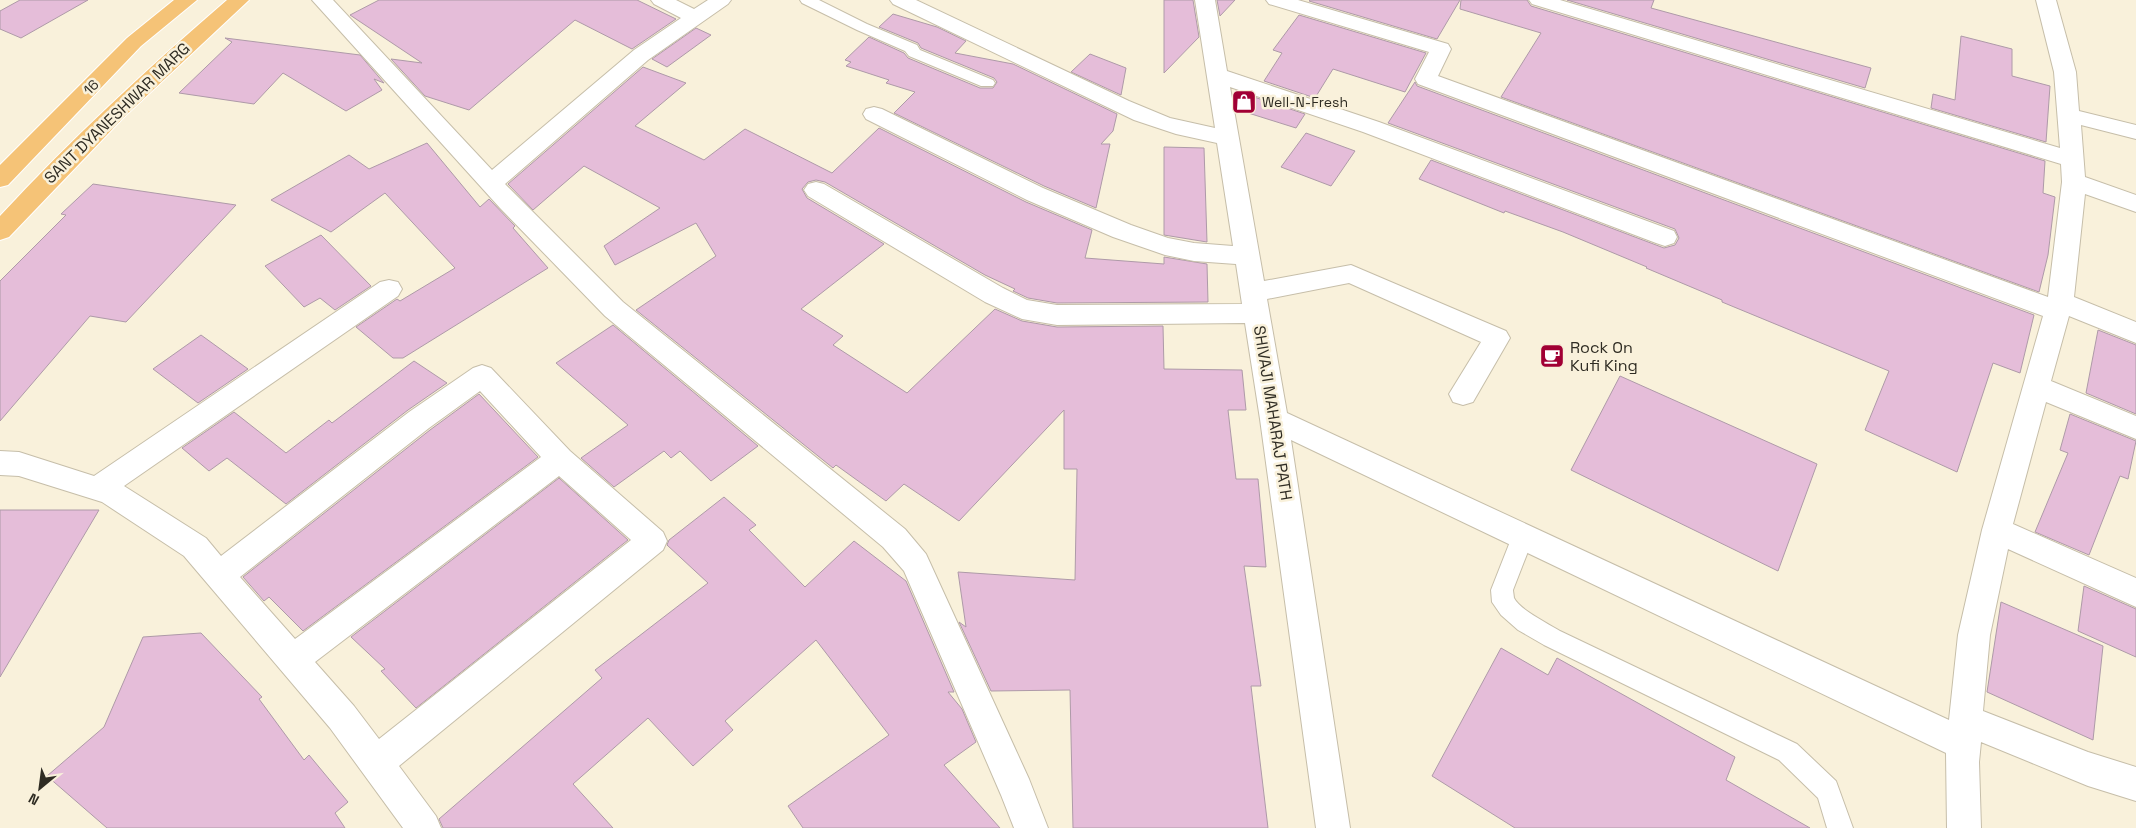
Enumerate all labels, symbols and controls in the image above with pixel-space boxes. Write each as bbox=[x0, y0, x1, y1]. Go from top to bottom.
street label: SANT DYANESHWAR MARG bbox=[40, 38, 194, 188]
street label: 16 bbox=[80, 76, 102, 98]
shop icon: Well-N-Fresh bbox=[1231, 89, 1257, 115]
place label: Well-N-Fresh bbox=[1262, 93, 1348, 111]
street label: SHIVAJI MAHARAJ PATH bbox=[1249, 324, 1297, 502]
place label: Rock On Kufi King bbox=[1570, 337, 1638, 376]
cafe icon: Rock On Kufi King bbox=[1539, 343, 1565, 369]
north arrow bbox=[15, 763, 65, 813]
text: N bbox=[25, 789, 42, 810]

